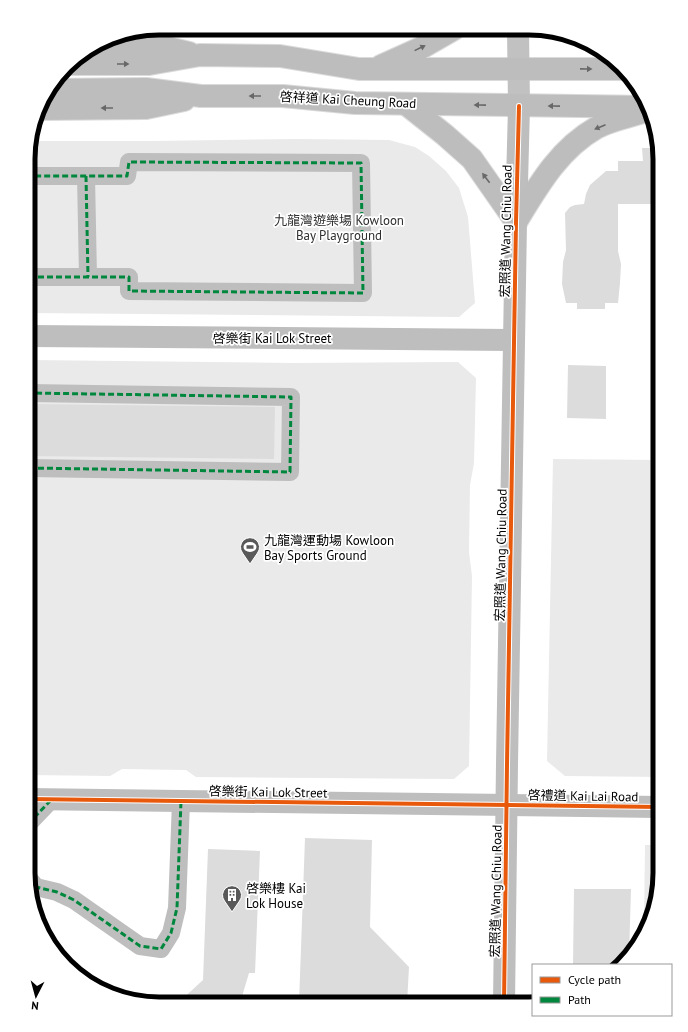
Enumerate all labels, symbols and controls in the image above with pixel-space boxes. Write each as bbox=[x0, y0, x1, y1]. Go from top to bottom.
one-way arrow bbox=[415, 45, 426, 51]
one-way arrow bbox=[117, 61, 130, 67]
one-way arrow bbox=[580, 66, 593, 72]
street label: 啓祥道 Kai Cheung Road bbox=[279, 88, 417, 112]
one-way arrow bbox=[248, 93, 261, 99]
one-way arrow bbox=[473, 102, 486, 108]
one-way arrow bbox=[547, 103, 560, 109]
one-way arrow bbox=[100, 105, 113, 111]
one-way arrow bbox=[594, 124, 606, 130]
street label: 宏照道 Wang Chiu Road bbox=[496, 164, 516, 298]
one-way arrow bbox=[482, 173, 490, 184]
park label: 九龍灣遊樂場 Kowloon Bay Playground bbox=[274, 212, 404, 244]
street label: 啓樂街 Kai Lok Street bbox=[213, 330, 332, 347]
street label: 宏照道 Wang Chiu Road bbox=[491, 488, 511, 622]
place label: 九龍灣運動場 Kowloon Bay Sports Ground bbox=[264, 532, 394, 564]
sports icon: 九龍灣運動場 Kowloon Bay Sports Ground bbox=[239, 536, 261, 564]
street label: 啓樂街 Kai Lok Street bbox=[208, 782, 328, 802]
street label: 啓禮道 Kai Lai Road bbox=[527, 787, 639, 805]
street label: 宏照道 Wang Chiu Road bbox=[486, 824, 506, 958]
place label: 啓樂樓 Kai Lok House bbox=[246, 880, 306, 912]
building icon: 啓樂樓 Kai Lok House bbox=[221, 884, 243, 912]
legend bbox=[532, 964, 672, 1016]
text: Cycle path bbox=[568, 972, 621, 987]
north arrow bbox=[16, 976, 56, 1016]
text: Path bbox=[568, 992, 591, 1007]
text: N bbox=[31, 999, 39, 1013]

